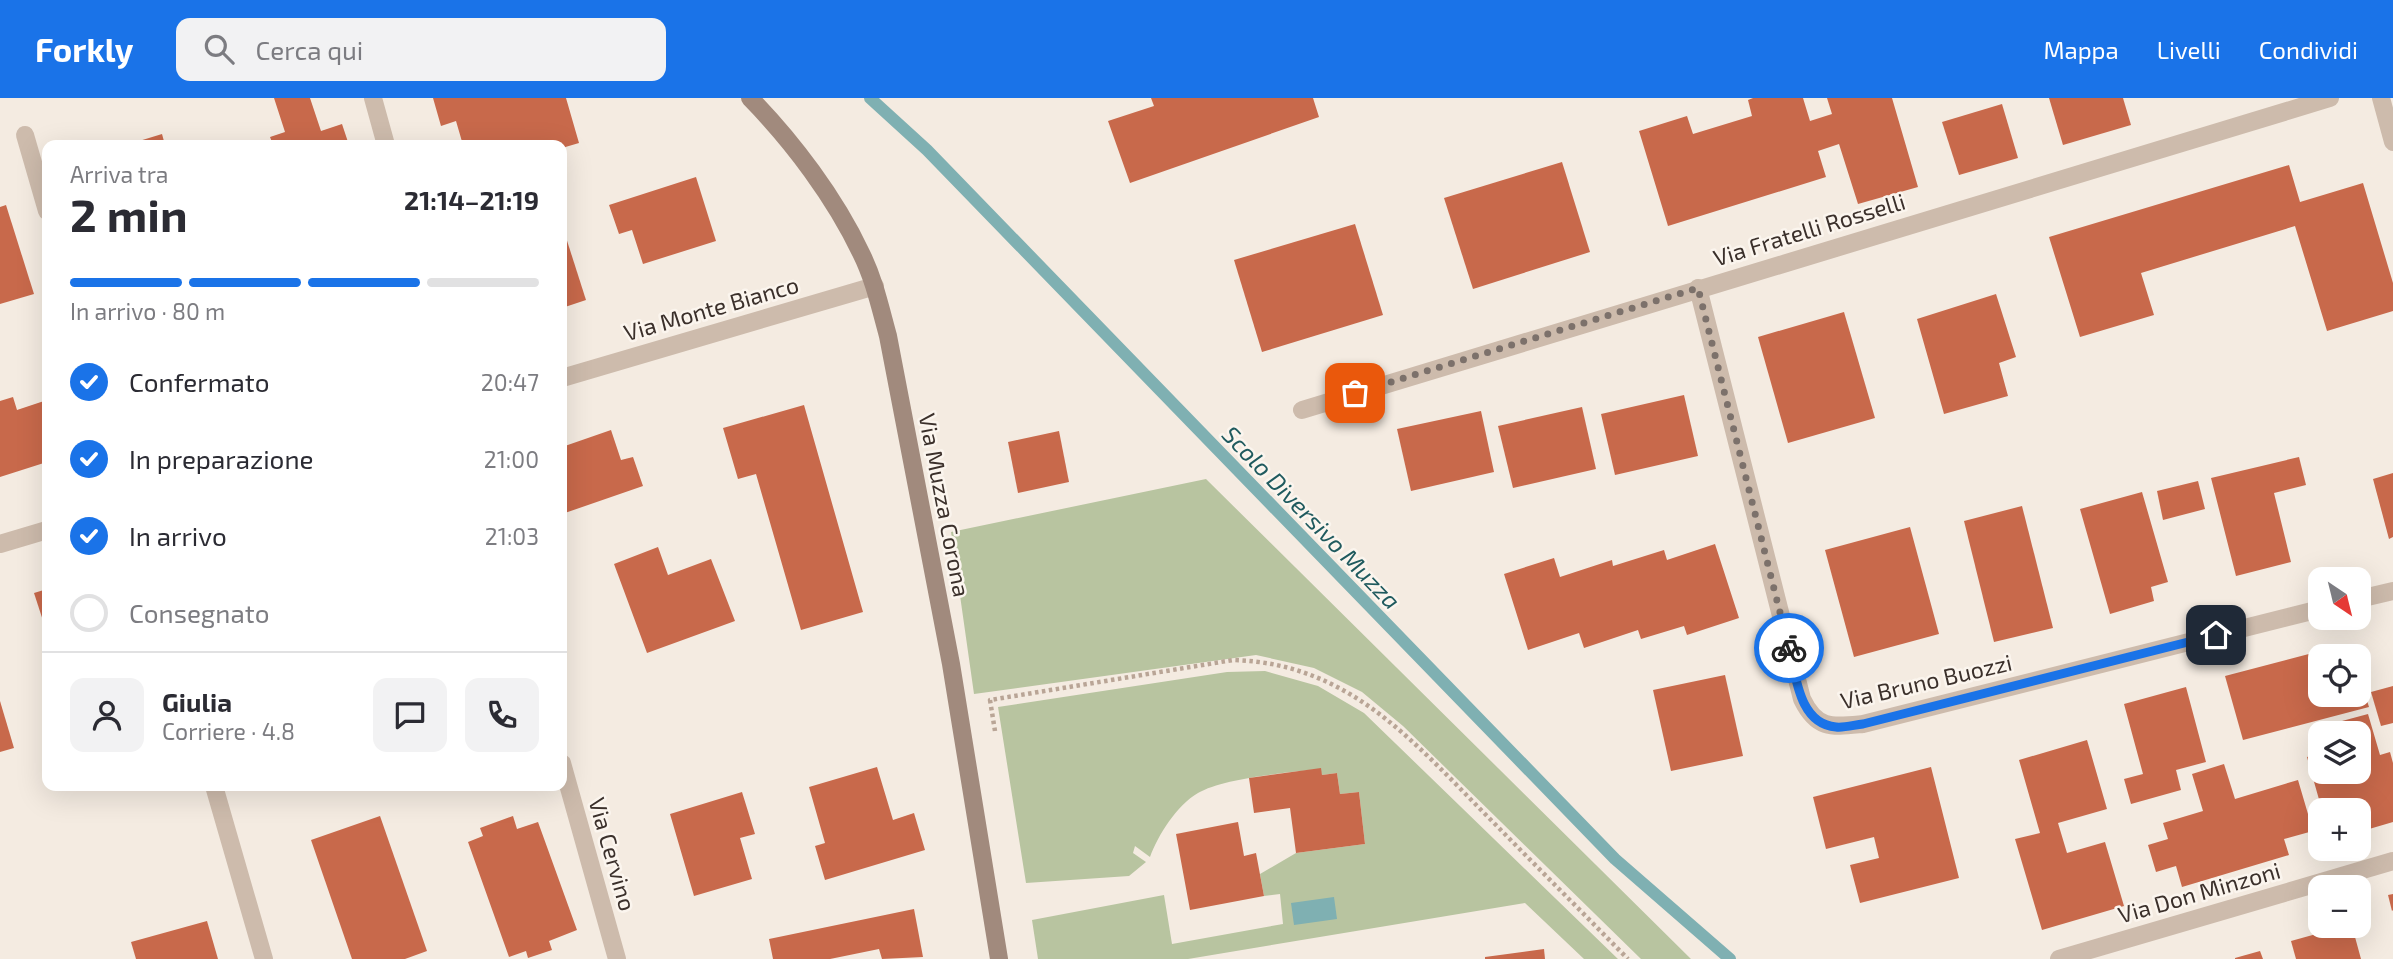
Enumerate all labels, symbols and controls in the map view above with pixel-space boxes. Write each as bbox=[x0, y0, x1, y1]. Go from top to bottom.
search box bbox=[176, 18, 666, 81]
text: Forkly bbox=[35, 29, 134, 69]
icon: search bbox=[200, 30, 238, 68]
text: Cerca qui bbox=[256, 34, 363, 65]
text: Mappa bbox=[2043, 35, 2119, 64]
text: Livelli bbox=[2157, 35, 2221, 64]
text: Condividi bbox=[2259, 35, 2358, 64]
text: Arriva tra bbox=[70, 160, 169, 188]
text: 21:14–21:19 bbox=[404, 184, 539, 215]
text: 2 min bbox=[70, 186, 188, 241]
street label: Via Fratelli Rosselli bbox=[1710, 186, 1908, 272]
street label: Via Monte Bianco bbox=[620, 270, 802, 346]
text: In arrivo · 80 m bbox=[70, 297, 225, 325]
icon: check bbox=[70, 363, 108, 401]
pin bbox=[1325, 363, 1385, 423]
text: Confermato bbox=[129, 366, 269, 397]
text: 20:47 bbox=[481, 368, 539, 396]
icon: bag bbox=[1336, 374, 1374, 412]
street label: Via Muzza Corona bbox=[914, 411, 976, 599]
water label: Scolo Diversivo Muzza bbox=[1217, 419, 1407, 615]
icon: check bbox=[70, 440, 108, 478]
text: In preparazione bbox=[129, 443, 313, 474]
text: 21:00 bbox=[484, 445, 539, 473]
icon: check bbox=[70, 517, 108, 555]
text: In arrivo bbox=[129, 520, 227, 551]
text: 21:03 bbox=[485, 522, 539, 550]
north arrow bbox=[2308, 567, 2371, 630]
map controls bbox=[2308, 567, 2371, 938]
text: Consegnato bbox=[129, 597, 269, 628]
pin bbox=[2186, 605, 2246, 665]
courier bbox=[1754, 613, 1824, 683]
icon: home bbox=[2197, 616, 2235, 654]
icon: bike bbox=[1770, 629, 1808, 667]
button: locate bbox=[2308, 644, 2371, 707]
street label: Via Bruno Buozzi bbox=[1837, 648, 2015, 714]
button: person bbox=[70, 678, 144, 752]
button: chat bbox=[373, 678, 447, 752]
button: phone bbox=[465, 678, 539, 752]
text: Giulia bbox=[162, 686, 232, 717]
text: Corriere · 4.8 bbox=[162, 717, 295, 745]
button: layers bbox=[2308, 721, 2371, 784]
street label: Via Cervino bbox=[583, 794, 643, 914]
button: + bbox=[2308, 798, 2371, 861]
street label: Via Don Minzoni bbox=[2115, 855, 2283, 929]
button: − bbox=[2308, 875, 2371, 938]

